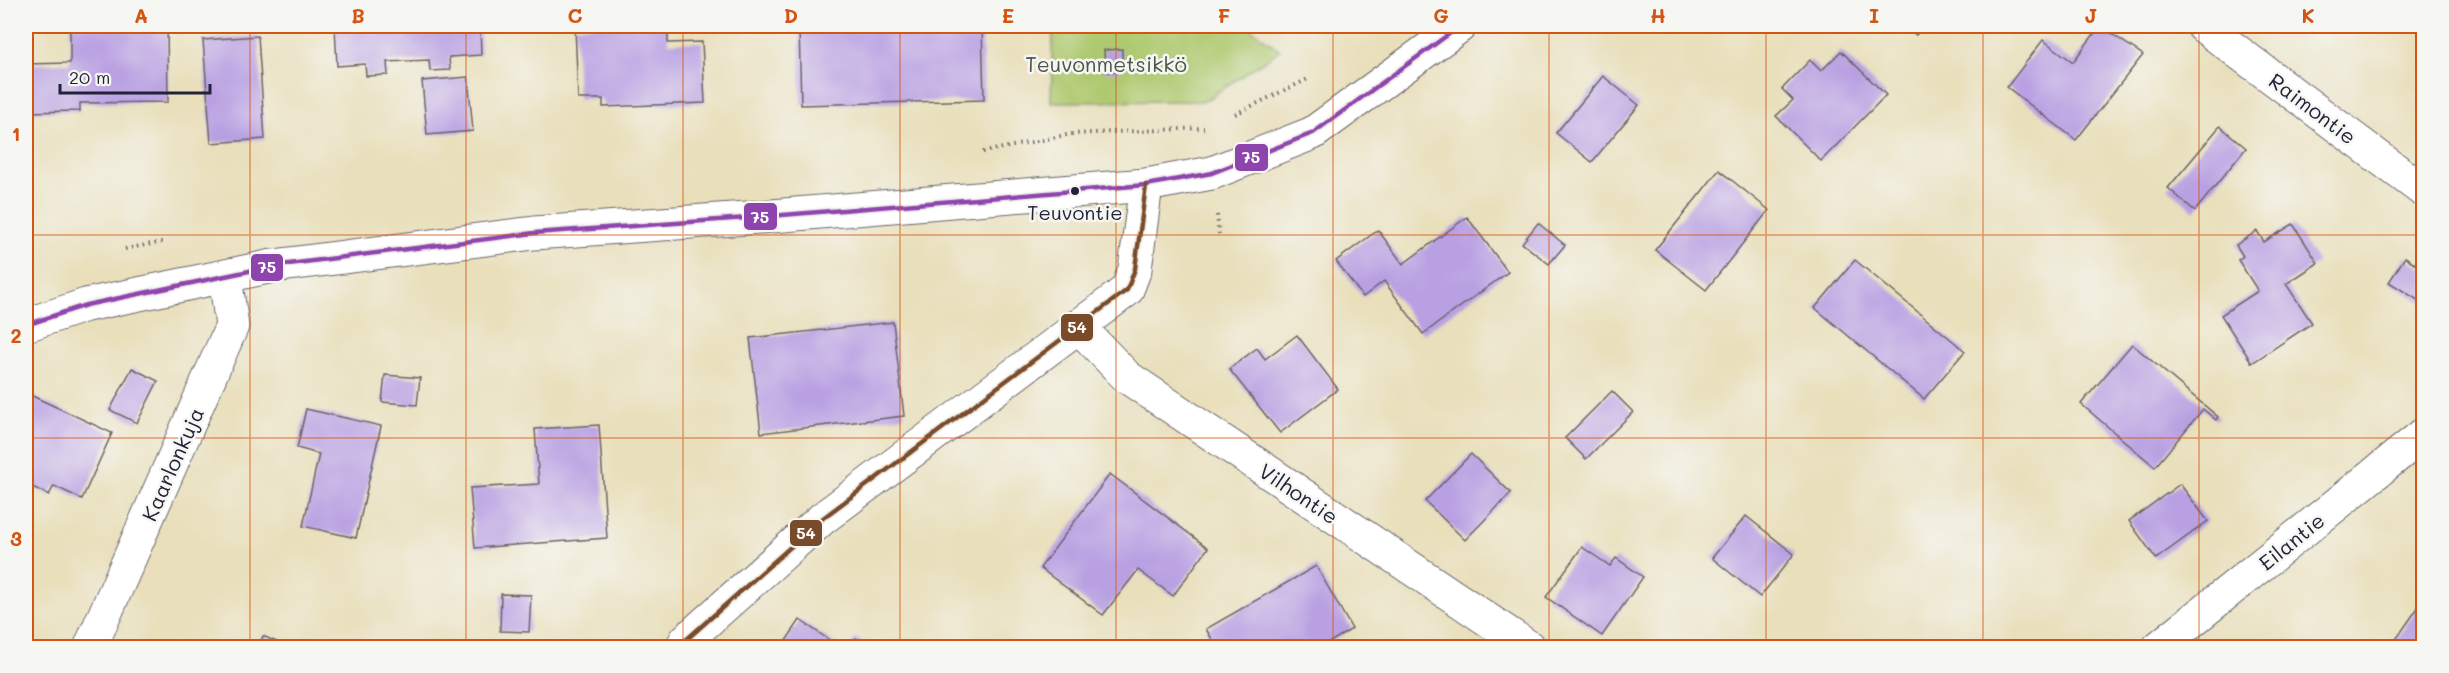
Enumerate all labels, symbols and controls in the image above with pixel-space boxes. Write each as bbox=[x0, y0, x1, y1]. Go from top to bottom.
text: A bbox=[134, 2, 148, 28]
text: B bbox=[351, 2, 365, 28]
text: C bbox=[568, 2, 583, 28]
text: D bbox=[784, 2, 798, 28]
text: E bbox=[1002, 2, 1014, 28]
text: F bbox=[1218, 2, 1231, 28]
text: G bbox=[1433, 2, 1449, 28]
text: H bbox=[1650, 2, 1666, 28]
text: I bbox=[1869, 2, 1879, 28]
text: J bbox=[2084, 2, 2098, 28]
text: K bbox=[2301, 2, 2315, 28]
park label: Teuvonmetsikkö bbox=[1025, 50, 1187, 77]
scale bar bbox=[60, 57, 210, 95]
text: 20 m bbox=[69, 65, 110, 89]
street label: Raimontie bbox=[2264, 66, 2362, 150]
text: 1 bbox=[12, 120, 20, 146]
line badge: 75 bbox=[1234, 143, 1269, 172]
text: 75 bbox=[1242, 146, 1260, 167]
marker: Teuvontie bbox=[1069, 185, 1081, 197]
place label: Teuvontie bbox=[1027, 199, 1123, 225]
line badge: 75 bbox=[743, 202, 778, 231]
text: 75 bbox=[751, 206, 769, 227]
line badge: 75 bbox=[250, 253, 284, 282]
text: 75 bbox=[258, 256, 276, 277]
line badge: 54 bbox=[1060, 313, 1094, 342]
text: 54 bbox=[1067, 316, 1087, 337]
text: 2 bbox=[10, 322, 22, 348]
street label: Kaarlonkuja bbox=[135, 403, 209, 525]
street label: Vilhontie bbox=[1254, 457, 1344, 529]
street label: Eilantie bbox=[2253, 506, 2329, 576]
line badge: 54 bbox=[789, 519, 823, 547]
text: 54 bbox=[796, 522, 816, 543]
text: 3 bbox=[10, 525, 22, 551]

